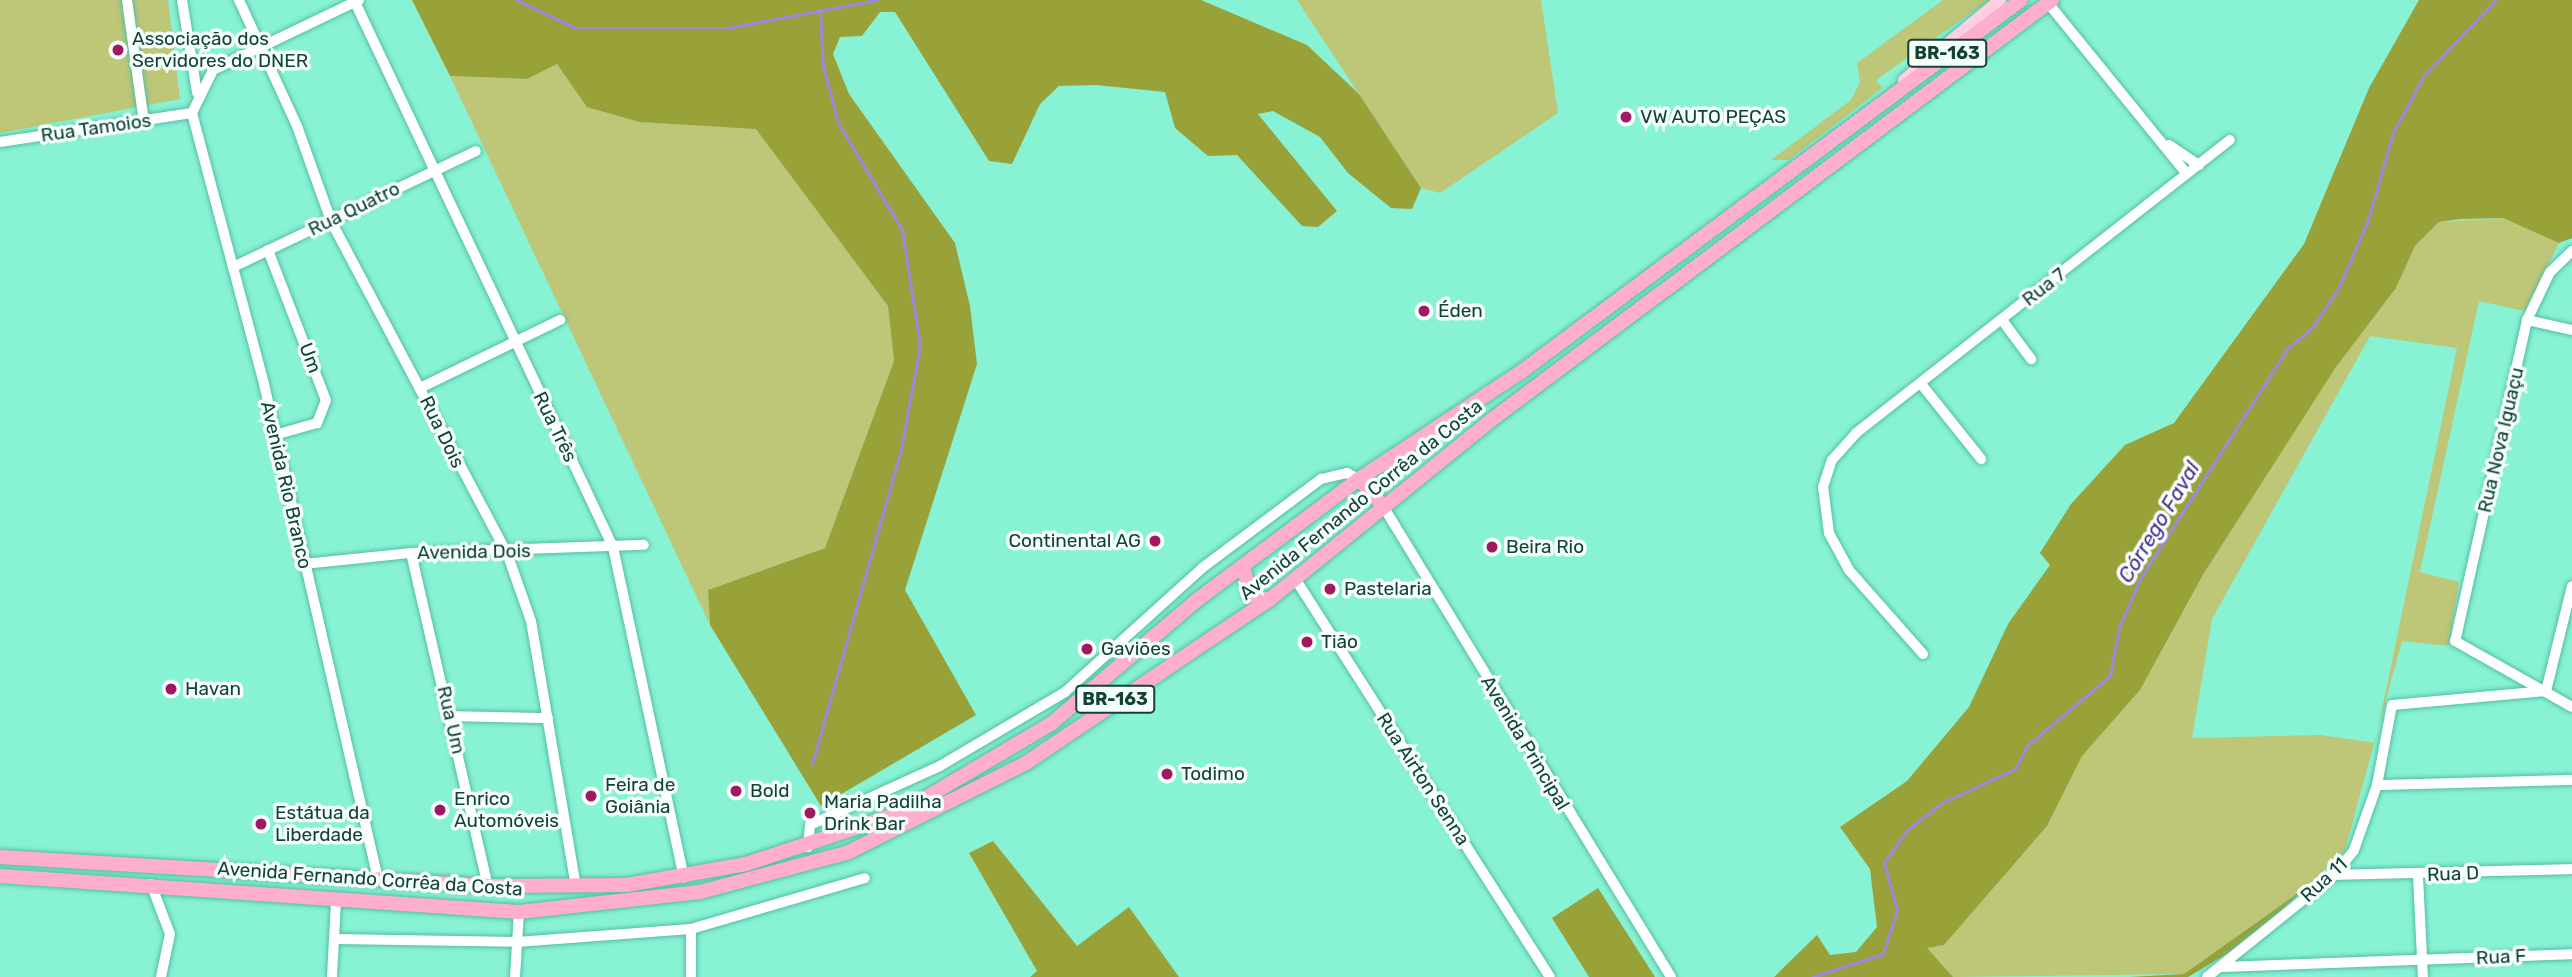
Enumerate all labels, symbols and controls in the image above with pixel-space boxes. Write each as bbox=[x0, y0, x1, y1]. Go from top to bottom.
place label: Associação dos Servidores do DNER bbox=[132, 28, 308, 72]
road number: BR-163 bbox=[1907, 38, 1987, 68]
marker: Associação dos Servidores do DNER bbox=[110, 42, 126, 58]
place label: VW AUTO PEÇAS bbox=[1640, 106, 1787, 128]
street label: Rua Tamoios bbox=[39, 109, 153, 147]
marker: VW AUTO PEÇAS bbox=[1618, 109, 1634, 125]
street label: Rua Quatro bbox=[304, 177, 404, 241]
street label: Rua 7 bbox=[2018, 263, 2070, 311]
place label: Éden bbox=[1438, 300, 1483, 322]
marker: Éden bbox=[1416, 303, 1432, 319]
street label: Um bbox=[294, 340, 326, 376]
street label: Rua Nova Iguaçu bbox=[2473, 365, 2529, 515]
street label: Rua Três bbox=[528, 388, 582, 466]
street label: Rua Dois bbox=[415, 392, 469, 472]
street label: Avenida Fernando Corrêa da Costa bbox=[1235, 395, 1487, 605]
street label: Avenida Rio Branco bbox=[256, 399, 316, 571]
water label: Córrego Faval bbox=[2113, 457, 2205, 587]
place label: Continental AG bbox=[1008, 530, 1141, 552]
marker: Continental AG bbox=[1147, 533, 1163, 549]
place label: Beira Rio bbox=[1506, 536, 1584, 558]
marker: Beira Rio bbox=[1484, 539, 1500, 555]
street label: Avenida Dois bbox=[417, 540, 531, 564]
place label: Pastelaria bbox=[1344, 578, 1432, 600]
marker: Pastelaria bbox=[1322, 581, 1338, 597]
place label: Tião bbox=[1321, 631, 1358, 653]
marker: Tião bbox=[1299, 634, 1315, 650]
place label: Gaviões bbox=[1101, 638, 1171, 660]
marker: Gaviões bbox=[1079, 641, 1095, 657]
street label: Avenida Principal bbox=[1476, 672, 1574, 814]
place label: Havan bbox=[185, 678, 241, 700]
marker: Havan bbox=[163, 681, 179, 697]
street label: Rua Um bbox=[432, 684, 470, 756]
road number: BR-163 bbox=[1075, 684, 1155, 714]
street label: Rua Airton Senna bbox=[1371, 708, 1475, 850]
place label: Todimo bbox=[1181, 763, 1245, 785]
marker: Todimo bbox=[1159, 766, 1175, 782]
place label: Feira de Goiânia bbox=[605, 774, 675, 818]
place label: Bold bbox=[750, 780, 790, 802]
marker: Bold bbox=[728, 783, 744, 799]
place label: Enrico Automóveis bbox=[454, 788, 559, 832]
marker: Feira de Goiânia bbox=[583, 788, 599, 804]
place label: Maria Padilha Drink Bar bbox=[824, 791, 942, 835]
place label: Estátua da Liberdade bbox=[275, 802, 370, 846]
marker: Enrico Automóveis bbox=[432, 802, 448, 818]
marker: Maria Padilha Drink Bar bbox=[802, 805, 818, 821]
marker: Estátua da Liberdade bbox=[253, 816, 269, 832]
street label: Rua 11 bbox=[2296, 853, 2352, 907]
street label: Avenida Fernando Corrêa da Costa bbox=[217, 857, 523, 901]
street label: Rua D bbox=[2427, 862, 2479, 886]
street label: Rua F bbox=[2475, 944, 2527, 970]

